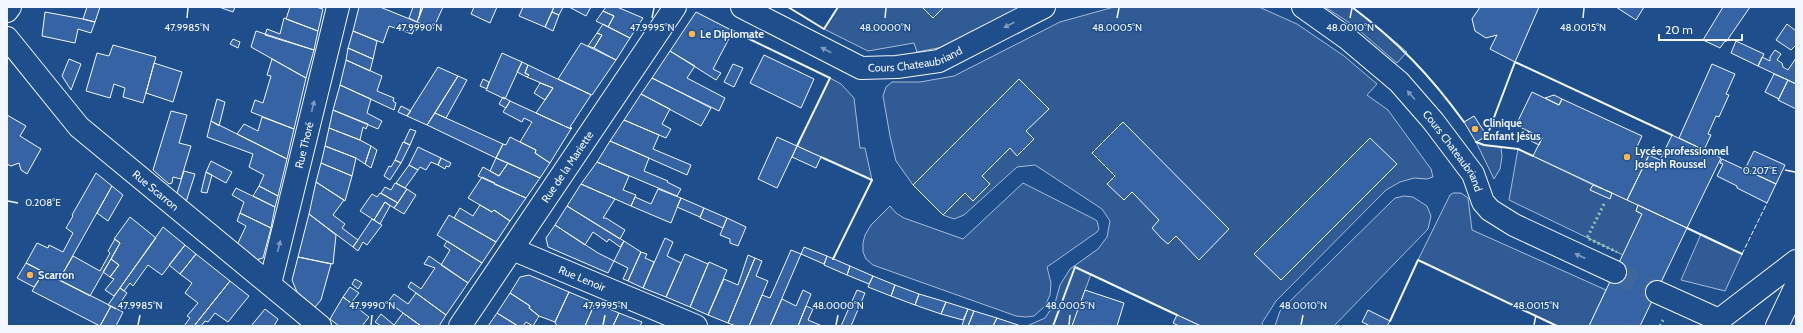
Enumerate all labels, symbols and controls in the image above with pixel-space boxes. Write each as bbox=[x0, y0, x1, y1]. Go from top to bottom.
scale bar bbox=[1659, 16, 1742, 42]
text: 47.9985°N bbox=[164, 21, 210, 34]
text: 47.9990°N bbox=[396, 21, 442, 34]
text: 47.9995°N bbox=[630, 21, 674, 34]
text: 48.0000°N bbox=[859, 21, 911, 34]
one-way arrow bbox=[1004, 21, 1015, 28]
text: 48.0005°N bbox=[1092, 21, 1142, 34]
text: 48.0010°N bbox=[1326, 21, 1374, 34]
text: 48.0015°N bbox=[1560, 21, 1606, 34]
text: 20 m bbox=[1665, 22, 1693, 37]
place label: Le Diplomate bbox=[700, 27, 764, 41]
marker: Le Diplomate bbox=[687, 29, 697, 39]
street label: Cours Chateaubriand bbox=[868, 43, 965, 75]
one-way arrow bbox=[820, 47, 832, 53]
one-way arrow bbox=[1406, 90, 1415, 100]
one-way arrow bbox=[311, 100, 317, 113]
street label: Cours Chateaubriand bbox=[1420, 107, 1486, 194]
place label: Clinique Enfant Jésus bbox=[1483, 116, 1541, 143]
street label: Rue Thoré bbox=[292, 120, 317, 170]
marker: Clinique Enfant Jésus bbox=[1470, 124, 1480, 134]
street label: Rue de la Mariette bbox=[538, 128, 597, 205]
place label: Lycée professionnel Joseph Roussel bbox=[1634, 144, 1729, 171]
marker: Lycée professionnel Joseph Roussel bbox=[1622, 152, 1632, 162]
text: 0.207°E bbox=[1743, 164, 1778, 177]
street label: Rue Scarron bbox=[130, 167, 182, 214]
text: 0.208°E bbox=[25, 196, 61, 209]
one-way arrow bbox=[277, 240, 283, 252]
one-way arrow bbox=[1574, 253, 1585, 259]
street label: Rue Lenoir bbox=[557, 262, 608, 295]
place label: Scarron bbox=[38, 268, 74, 282]
marker: Scarron bbox=[25, 270, 35, 280]
text: 47.9985°N bbox=[117, 299, 163, 312]
text: 47.9990°N bbox=[349, 299, 395, 312]
text: 47.9995°N bbox=[583, 299, 627, 312]
text: 48.0000°N bbox=[812, 299, 864, 312]
text: 48.0005°N bbox=[1045, 299, 1095, 312]
text: 48.0010°N bbox=[1279, 299, 1327, 312]
text: 48.0015°N bbox=[1513, 299, 1559, 312]

